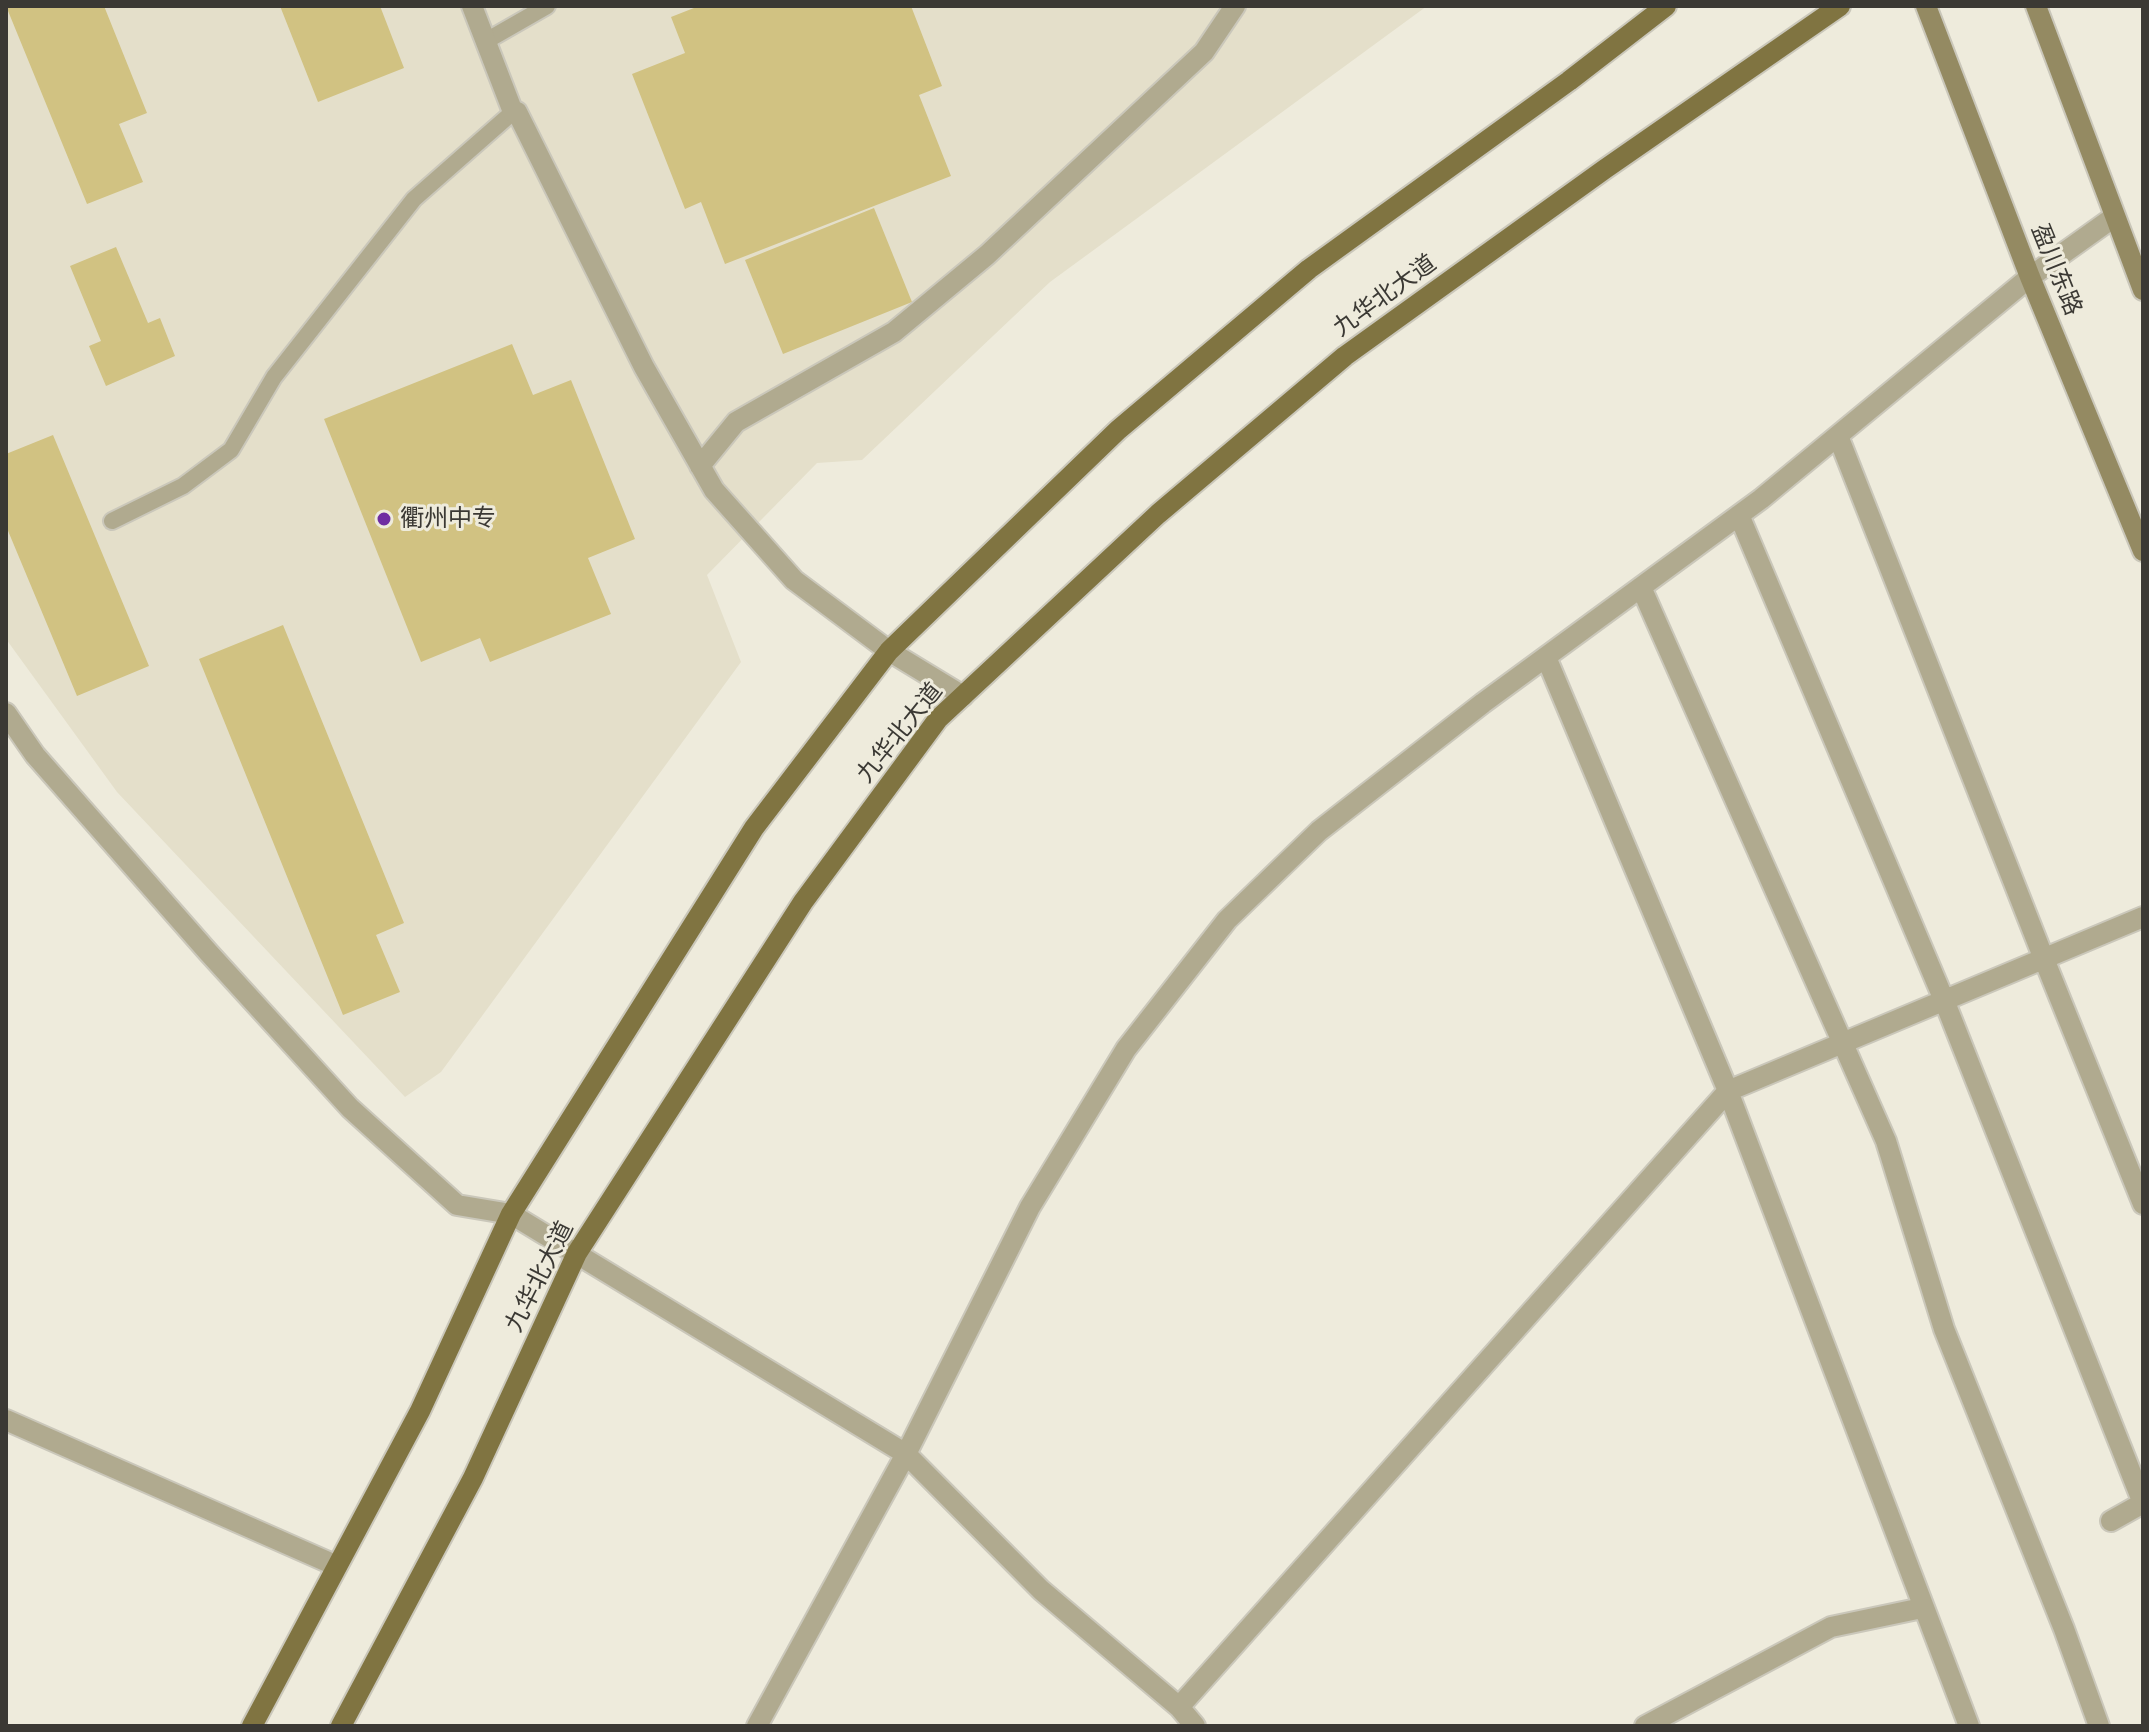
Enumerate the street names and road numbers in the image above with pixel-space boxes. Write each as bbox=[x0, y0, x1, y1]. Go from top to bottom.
street label: 盈川东路 bbox=[2025, 220, 2087, 320]
street label: 九华北大道 bbox=[1328, 249, 1442, 343]
street label: 九华北大道 bbox=[851, 677, 949, 789]
street label: 九华北大道 bbox=[500, 1217, 580, 1337]

